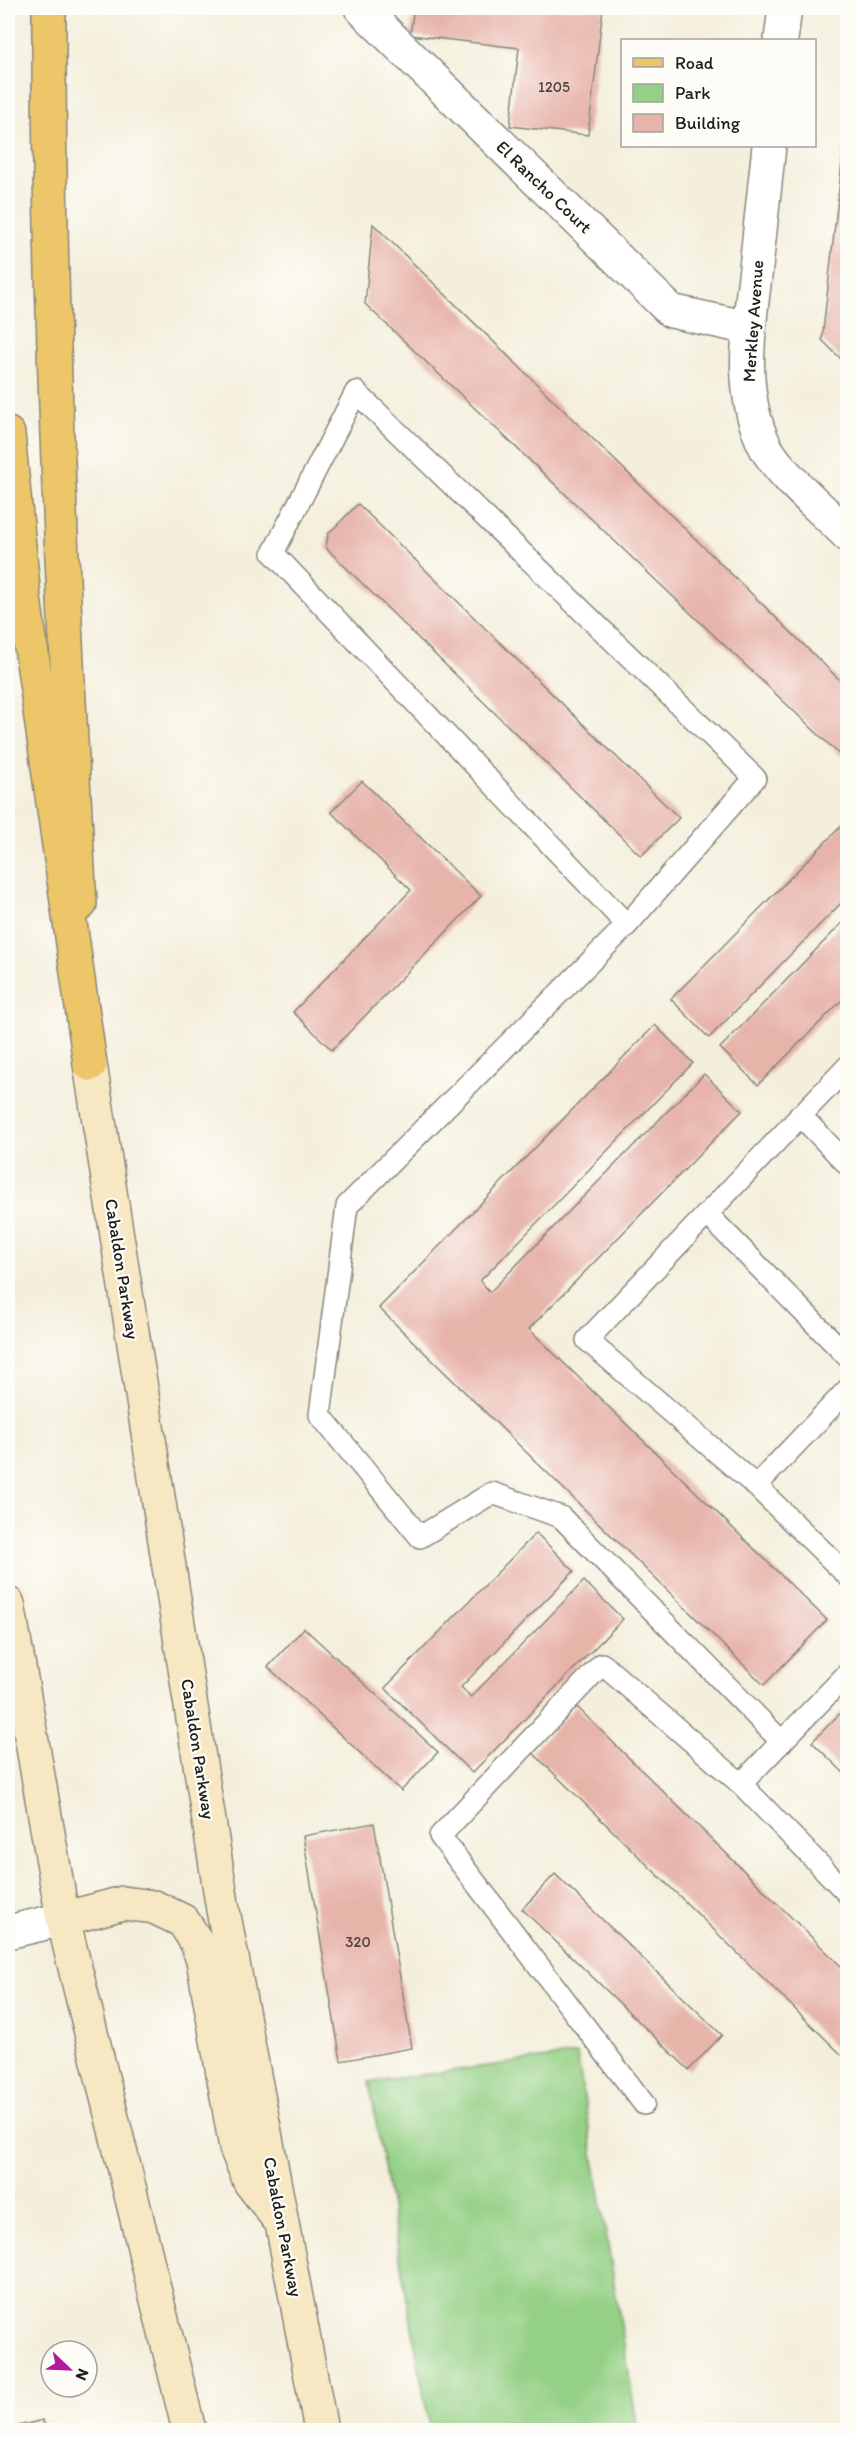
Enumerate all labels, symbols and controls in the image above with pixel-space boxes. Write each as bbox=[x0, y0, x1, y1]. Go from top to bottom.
legend bbox=[621, 39, 816, 147]
text: Road bbox=[675, 52, 714, 74]
house number: 1205 bbox=[538, 78, 570, 96]
text: Park bbox=[675, 82, 710, 104]
text: Building bbox=[675, 112, 741, 134]
street label: El Rancho Court bbox=[492, 136, 597, 238]
street label: Merkley Avenue bbox=[738, 259, 768, 383]
street label: Cabaldon Parkway bbox=[100, 1197, 144, 1341]
street label: Cabaldon Parkway bbox=[176, 1677, 220, 1821]
house number: 320 bbox=[345, 1933, 371, 1951]
street label: Cabaldon Parkway bbox=[259, 2155, 307, 2299]
north arrow bbox=[39, 2339, 99, 2399]
text: N bbox=[71, 2366, 93, 2383]

